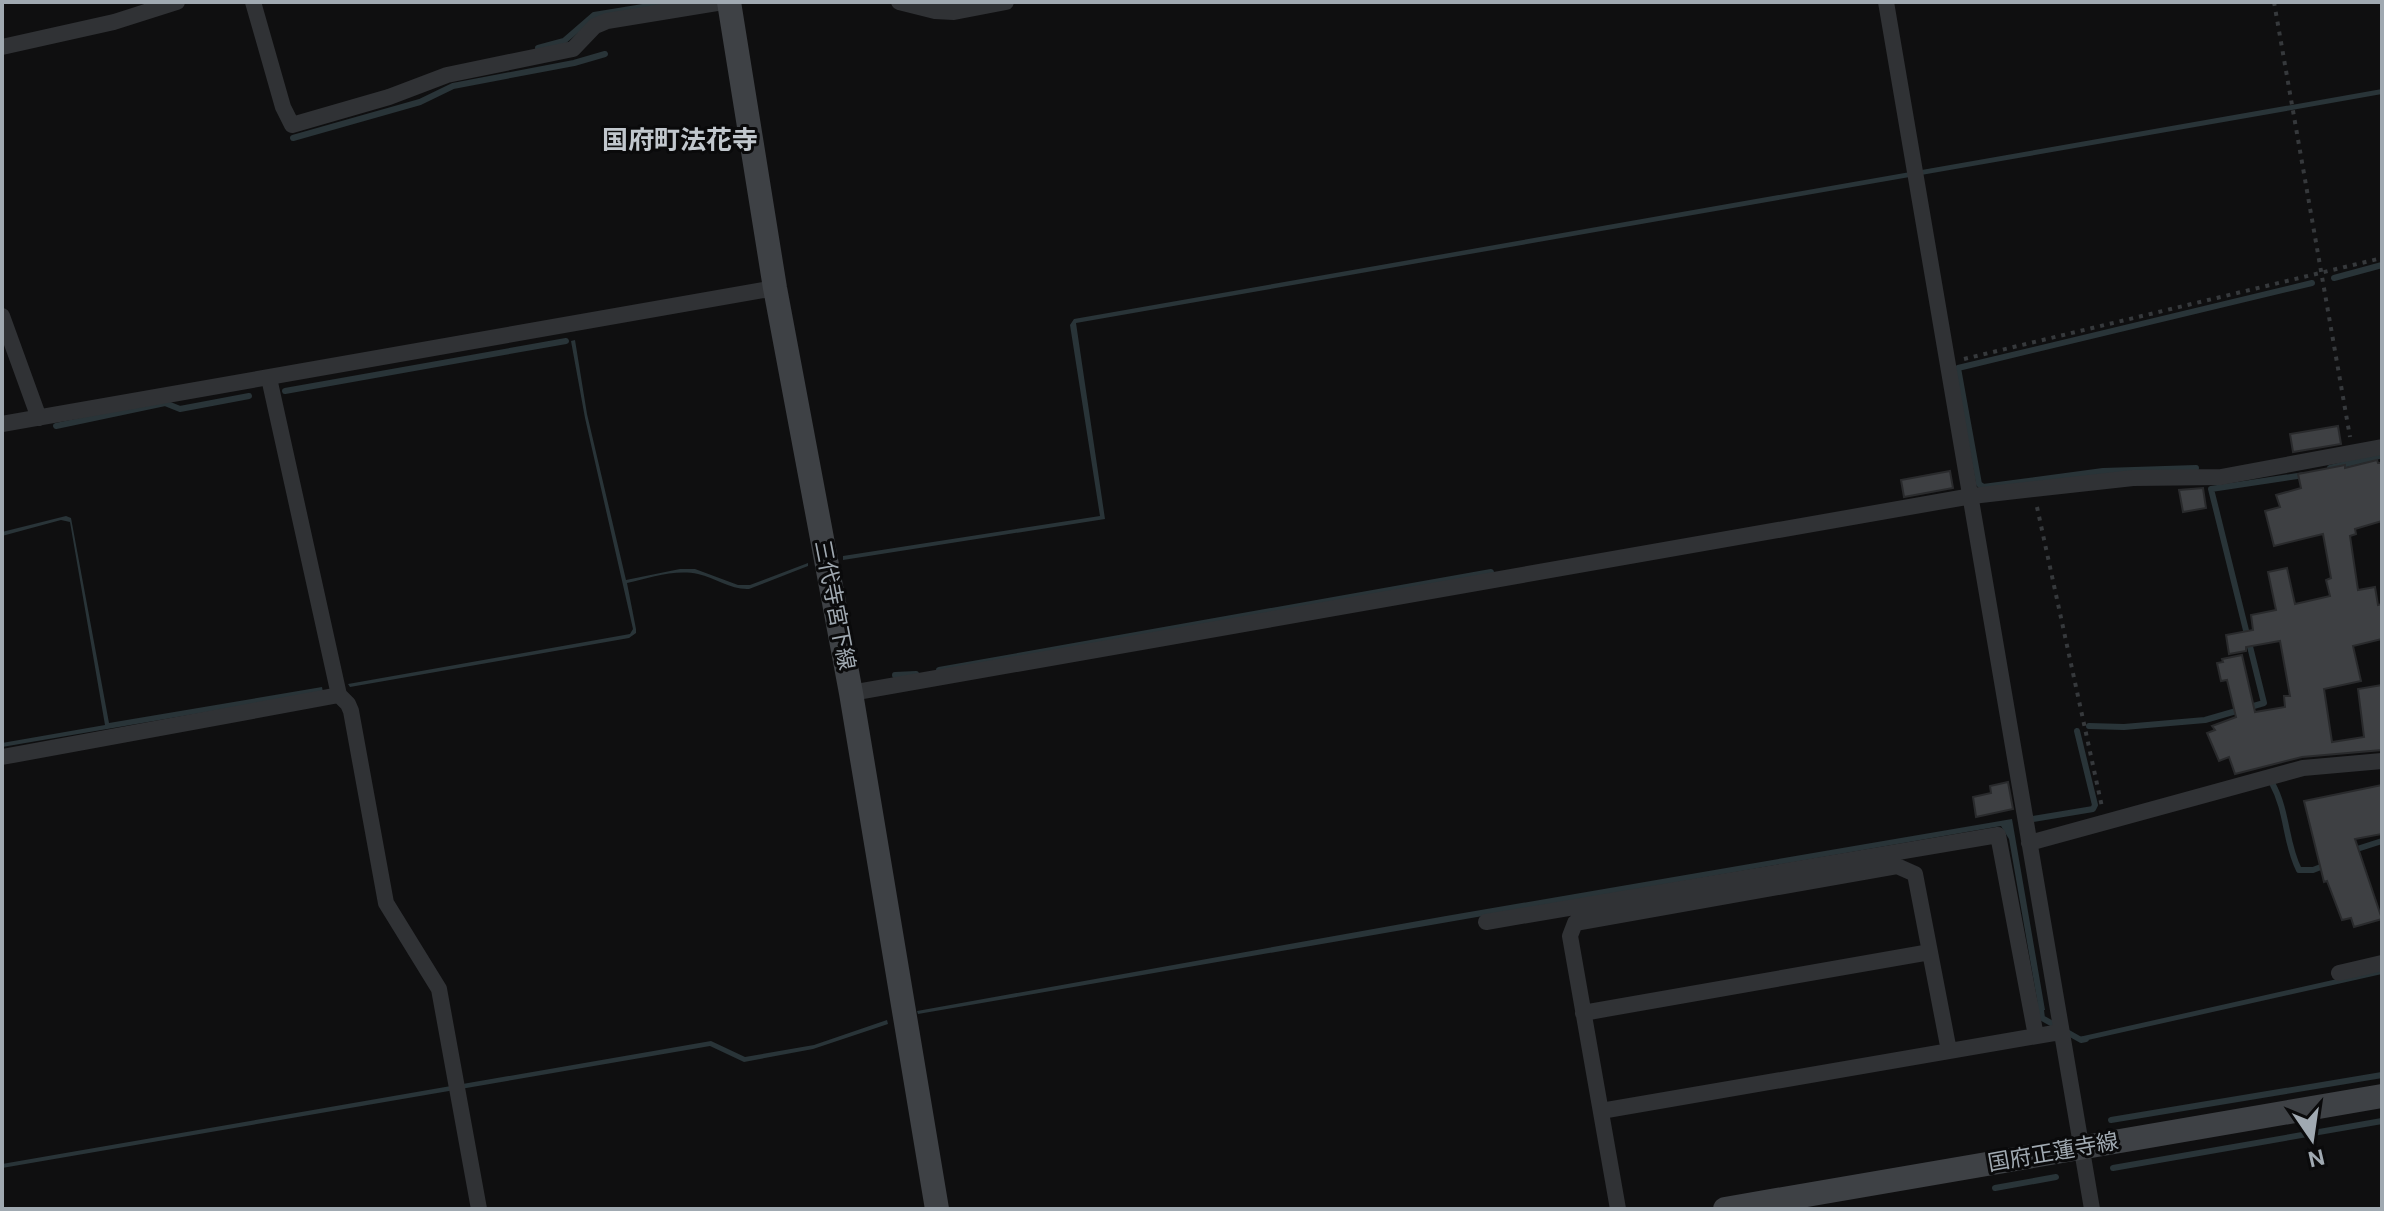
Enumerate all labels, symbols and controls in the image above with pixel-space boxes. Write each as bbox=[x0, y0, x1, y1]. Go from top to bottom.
district label: 国府町法花寺 bbox=[602, 123, 758, 157]
street label: 三代寺宮下線 bbox=[808, 537, 862, 673]
north arrow bbox=[2272, 1099, 2352, 1179]
street label: 国府正蓮寺線 bbox=[1985, 1126, 2121, 1178]
text: N bbox=[2305, 1142, 2327, 1174]

